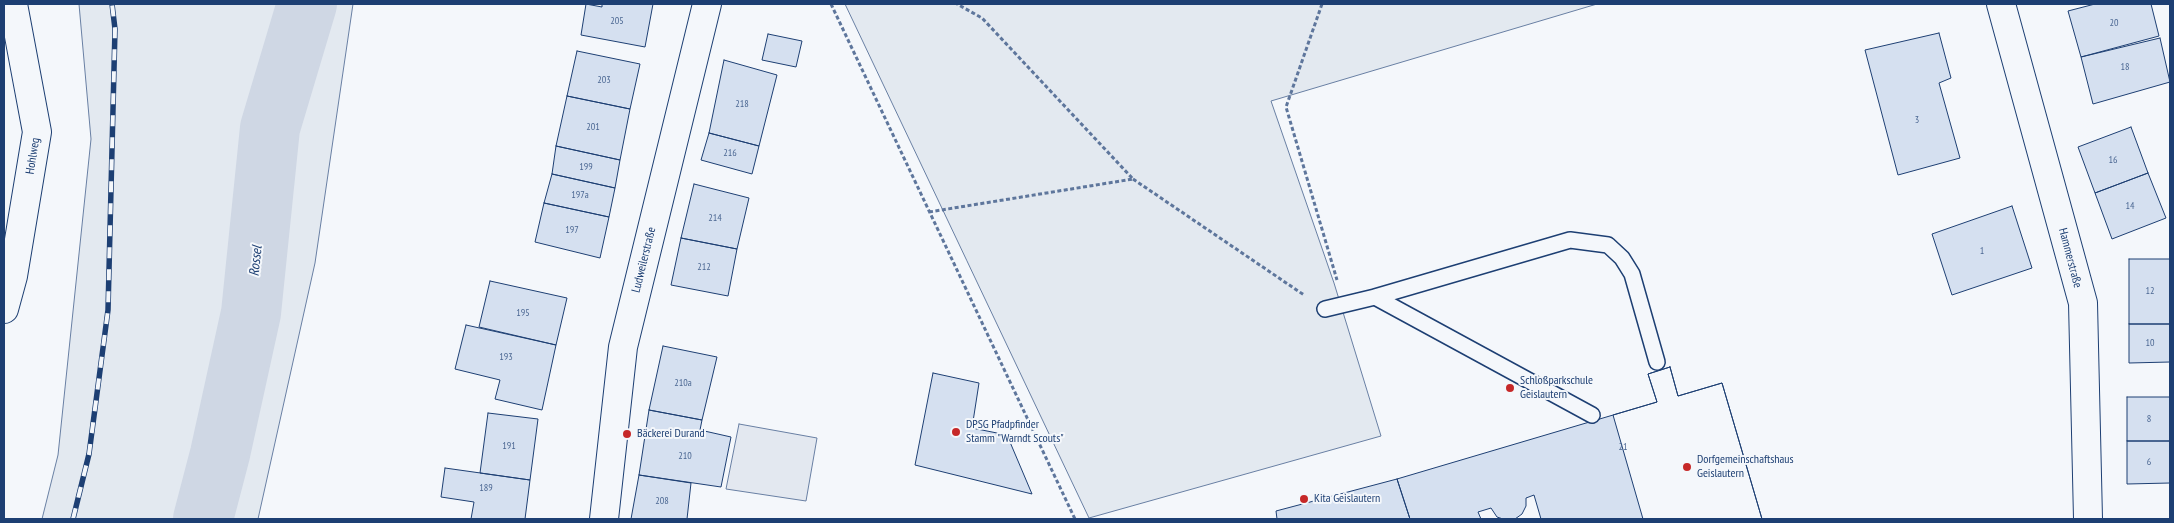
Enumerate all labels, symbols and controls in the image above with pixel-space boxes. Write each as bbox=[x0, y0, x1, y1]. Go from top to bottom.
house number: 205 bbox=[610, 15, 624, 27]
house number: 20 bbox=[2110, 17, 2118, 29]
house number: 18 bbox=[2121, 61, 2129, 73]
house number: 203 bbox=[597, 74, 611, 86]
house number: 218 bbox=[735, 98, 749, 110]
house number: 3 bbox=[1915, 114, 1919, 126]
house number: 201 bbox=[586, 121, 600, 133]
street label: Hohlweg bbox=[23, 137, 43, 175]
house number: 216 bbox=[723, 147, 737, 159]
house number: 16 bbox=[2109, 154, 2117, 166]
house number: 199 bbox=[579, 161, 593, 173]
house number: 197a bbox=[571, 189, 589, 201]
house number: 14 bbox=[2126, 200, 2134, 212]
house number: 214 bbox=[708, 212, 722, 224]
house number: 197 bbox=[565, 224, 579, 236]
street label: Ludweilerstraße bbox=[629, 226, 659, 294]
street label: Hammerstraße bbox=[2055, 227, 2085, 289]
water label: Rossel bbox=[246, 245, 266, 277]
house number: 1 bbox=[1980, 245, 1984, 257]
house number: 212 bbox=[697, 261, 711, 273]
house number: 12 bbox=[2146, 285, 2154, 297]
house number: 195 bbox=[516, 307, 530, 319]
house number: 10 bbox=[2146, 337, 2154, 349]
house number: 193 bbox=[499, 351, 513, 363]
place label: Schloßparkschule Geislautern bbox=[1520, 374, 1593, 402]
house number: 210a bbox=[674, 377, 692, 389]
marker: Schloßparkschule Geislautern bbox=[1504, 382, 1516, 394]
house number: 8 bbox=[2147, 413, 2151, 425]
place label: DPSG Pfadpfinder Stamm "Warndt Scouts" bbox=[966, 418, 1064, 446]
marker: DPSG Pfadpfinder Stamm "Warndt Scouts" bbox=[950, 426, 962, 438]
place label: Bäckerei Durand bbox=[637, 427, 705, 441]
marker: Bäckerei Durand bbox=[621, 428, 633, 440]
house number: 191 bbox=[502, 440, 516, 452]
house number: 21 bbox=[1619, 441, 1627, 453]
house number: 210 bbox=[678, 450, 692, 462]
place label: Dorfgemeinschaftshaus Geislautern bbox=[1697, 453, 1794, 481]
house number: 6 bbox=[2147, 456, 2151, 468]
marker: Dorfgemeinschaftshaus Geislautern bbox=[1681, 461, 1693, 473]
house number: 189 bbox=[479, 482, 493, 494]
place label: Kita Geislautern bbox=[1314, 492, 1380, 506]
marker: Kita Geislautern bbox=[1298, 493, 1310, 505]
house number: 208 bbox=[655, 495, 669, 507]

